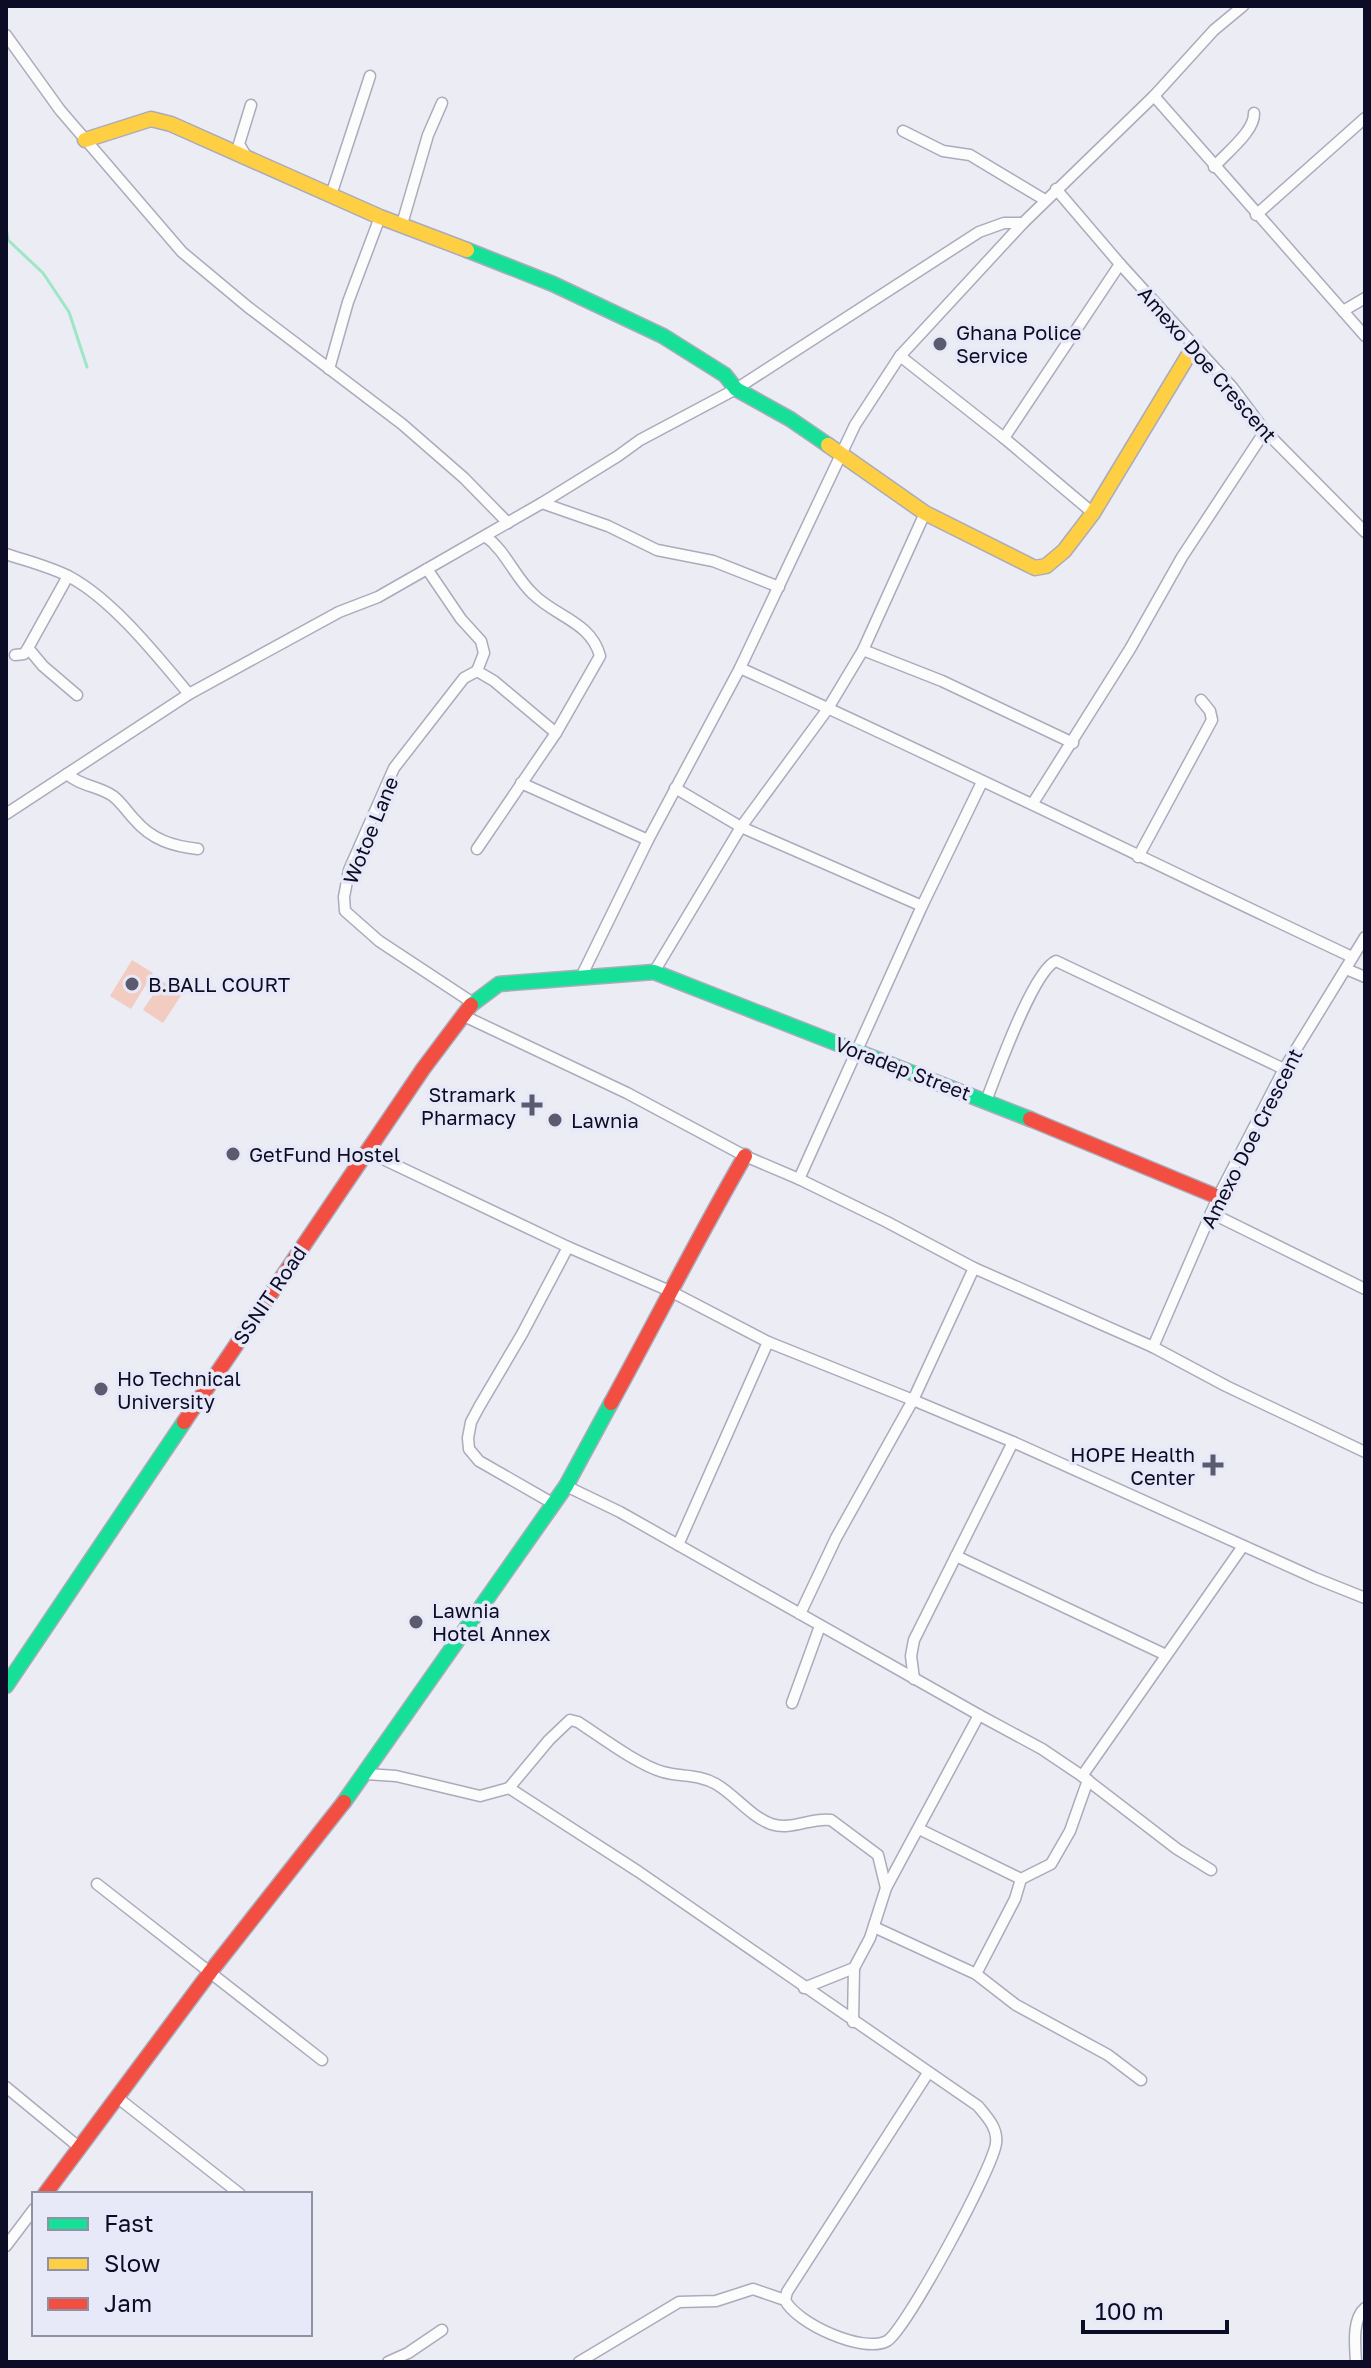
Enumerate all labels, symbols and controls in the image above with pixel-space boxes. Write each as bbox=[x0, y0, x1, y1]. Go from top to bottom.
street label: Amexo Doe Crescent bbox=[1134, 281, 1282, 447]
place label: Ghana Police Service bbox=[956, 320, 1081, 367]
marker: Ghana Police Service bbox=[931, 335, 949, 353]
street label: Wotoe Lane bbox=[338, 773, 402, 887]
place label: B.BALL COURT bbox=[148, 972, 290, 996]
marker: B.BALL COURT bbox=[123, 975, 141, 993]
street label: Voradep Street bbox=[832, 1031, 974, 1105]
street label: Amexo Doe Crescent bbox=[1195, 1044, 1307, 1232]
place label: Stramark Pharmacy bbox=[421, 1082, 516, 1129]
marker: Stramark Pharmacy bbox=[523, 1096, 541, 1114]
place label: Lawnia bbox=[571, 1108, 639, 1132]
marker: Lawnia bbox=[546, 1111, 564, 1129]
place label: GetFund Hostel bbox=[249, 1142, 400, 1166]
marker: GetFund Hostel bbox=[224, 1145, 242, 1163]
street label: SSNIT Road bbox=[227, 1241, 311, 1349]
place label: Ho Technical University bbox=[117, 1366, 241, 1413]
marker: Ho Technical University bbox=[92, 1380, 110, 1398]
place label: HOPE Health Center bbox=[1070, 1442, 1195, 1489]
marker: HOPE Health Center bbox=[1202, 1454, 1224, 1476]
place label: Lawnia Hotel Annex bbox=[432, 1598, 550, 1645]
marker: Lawnia Hotel Annex bbox=[407, 1613, 425, 1631]
legend bbox=[32, 2192, 312, 2336]
text: Fast bbox=[104, 2208, 154, 2237]
text: Slow bbox=[104, 2248, 160, 2277]
scale bar bbox=[1083, 2284, 1227, 2334]
text: Jam bbox=[104, 2288, 152, 2317]
text: 100 m bbox=[1095, 2296, 1164, 2325]

